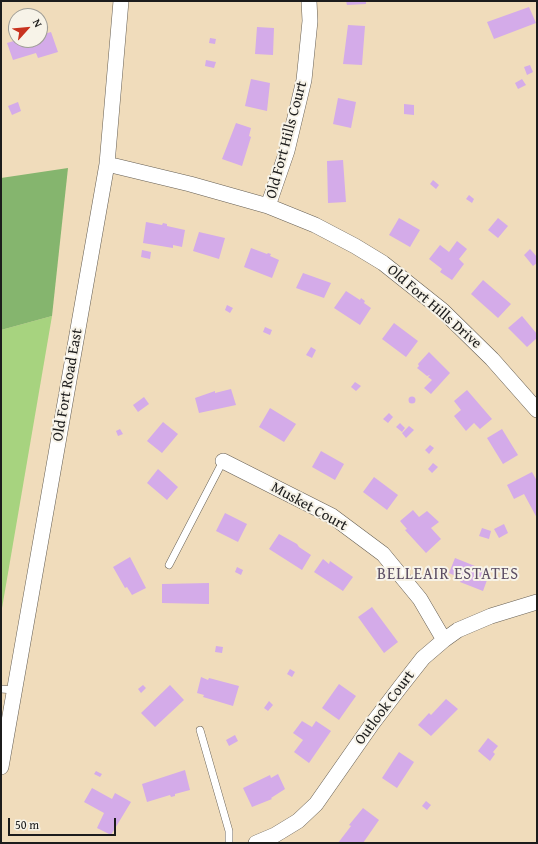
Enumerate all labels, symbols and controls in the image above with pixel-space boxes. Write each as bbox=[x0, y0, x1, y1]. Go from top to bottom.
north arrow bbox=[8, 8, 48, 48]
text: N bbox=[29, 16, 47, 30]
street label: Old Fort Hills Court bbox=[263, 79, 311, 201]
street label: Old Fort Hills Drive bbox=[383, 261, 485, 353]
street label: Old Fort Road East bbox=[49, 327, 87, 443]
street label: Musket Court bbox=[268, 479, 350, 535]
district label: BELLEAIR ESTATES bbox=[377, 565, 519, 585]
street label: Outlook Court bbox=[351, 667, 419, 749]
scale bar bbox=[10, 810, 118, 836]
text: 50 m bbox=[15, 816, 39, 833]

